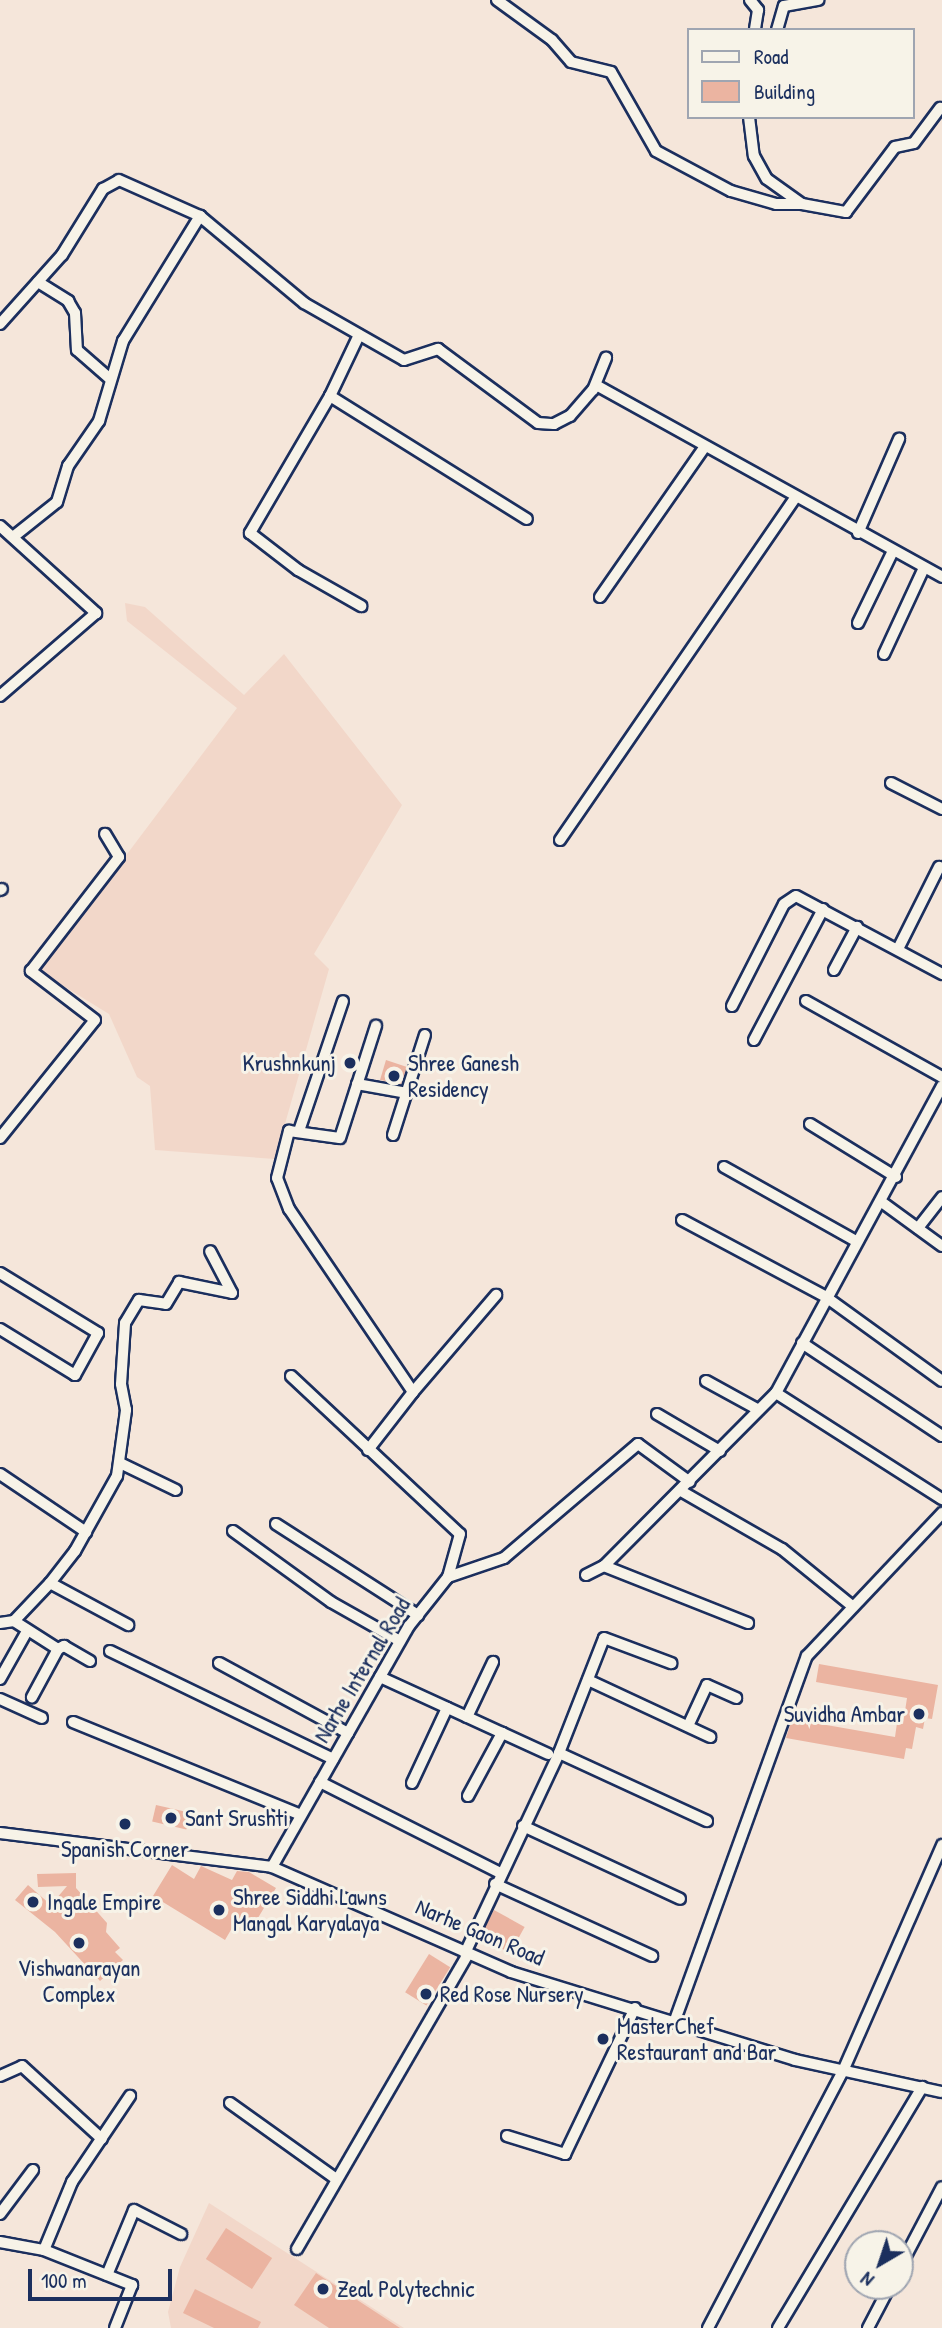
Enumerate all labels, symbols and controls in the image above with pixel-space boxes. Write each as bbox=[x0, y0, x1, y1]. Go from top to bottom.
legend bbox=[687, 28, 914, 119]
text: Road bbox=[754, 42, 788, 71]
text: Building bbox=[754, 77, 815, 106]
place label: Krushnkunj bbox=[242, 1049, 336, 1077]
place label: Shree Ganesh Residency bbox=[408, 1049, 519, 1103]
marker: Krushnkunj bbox=[342, 1055, 358, 1071]
marker: Shree Ganesh Residency bbox=[386, 1068, 402, 1084]
street label: Narhe Internal Road bbox=[308, 1592, 416, 1748]
place label: Suvidha Ambar bbox=[784, 1700, 905, 1728]
marker: Suvidha Ambar bbox=[911, 1706, 927, 1722]
place label: Sant Srushti bbox=[185, 1804, 288, 1832]
marker: Sant Srushti bbox=[163, 1810, 179, 1826]
marker: Spanish Corner bbox=[117, 1816, 133, 1832]
place label: Spanish Corner bbox=[61, 1835, 189, 1863]
place label: Shree Siddhi Lawns Mangal Karyalaya bbox=[233, 1883, 387, 1937]
place label: Ingale Empire bbox=[47, 1888, 161, 1916]
street label: Narhe Gaon Road bbox=[412, 1893, 548, 1971]
marker: Ingale Empire bbox=[25, 1894, 41, 1910]
marker: Shree Siddhi Lawns Mangal Karyalaya bbox=[211, 1902, 227, 1918]
marker: Vishwanarayan Complex bbox=[71, 1935, 87, 1951]
place label: Vishwanarayan Complex bbox=[18, 1954, 140, 2008]
place label: Red Rose Nursery bbox=[440, 1980, 584, 2008]
marker: Red Rose Nursery bbox=[418, 1986, 434, 2002]
place label: MasterChef Restaurant and Bar bbox=[617, 2012, 776, 2066]
marker: MasterChef Restaurant and Bar bbox=[595, 2031, 611, 2047]
north arrow bbox=[844, 2230, 914, 2300]
scale bar bbox=[32, 2254, 175, 2298]
text: 100 m bbox=[41, 2266, 87, 2295]
text: N bbox=[855, 2266, 879, 2293]
place label: Zeal Polytechnic bbox=[337, 2275, 475, 2303]
marker: Zeal Polytechnic bbox=[315, 2281, 331, 2297]

